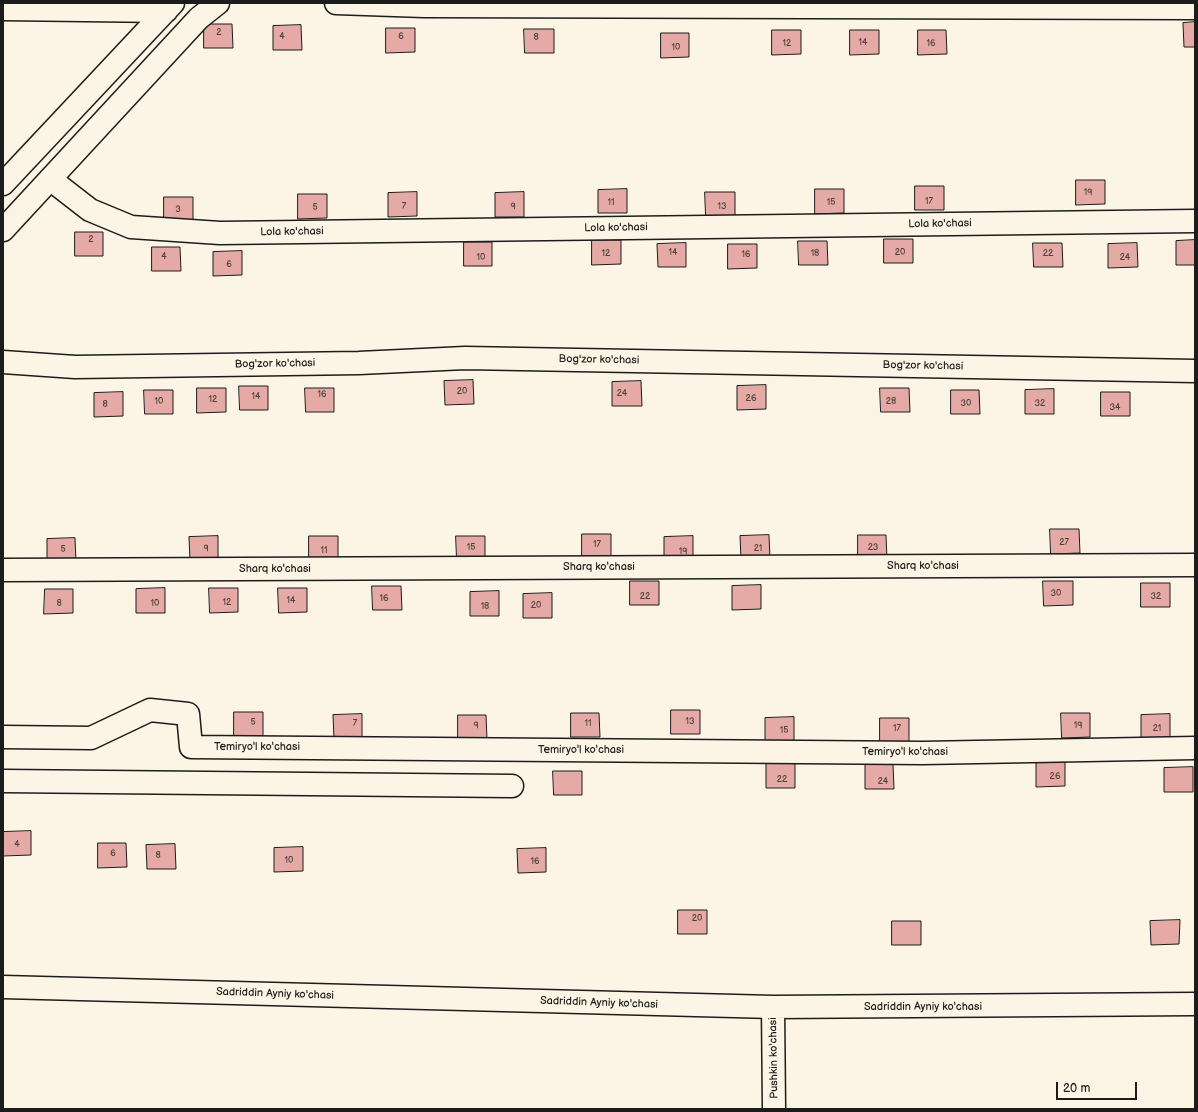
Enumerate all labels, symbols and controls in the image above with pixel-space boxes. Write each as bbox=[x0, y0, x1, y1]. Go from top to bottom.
house number: 2 bbox=[216, 28, 222, 38]
house number: 4 bbox=[279, 32, 285, 42]
house number: 6 bbox=[398, 32, 404, 42]
house number: 8 bbox=[533, 33, 539, 43]
house number: 14 bbox=[859, 38, 867, 48]
house number: 12 bbox=[783, 39, 791, 49]
house number: 16 bbox=[927, 39, 935, 49]
house number: 10 bbox=[672, 43, 680, 53]
house number: 19 bbox=[1084, 188, 1092, 198]
house number: 17 bbox=[925, 197, 933, 207]
house number: 11 bbox=[608, 198, 614, 208]
house number: 15 bbox=[827, 198, 835, 208]
house number: 7 bbox=[402, 202, 406, 212]
house number: 9 bbox=[510, 202, 516, 212]
house number: 13 bbox=[717, 202, 727, 212]
house number: 5 bbox=[312, 203, 318, 213]
house number: 3 bbox=[175, 205, 181, 215]
street label: Lola ko'chasi bbox=[908, 217, 972, 231]
street label: Lola ko'chasi bbox=[584, 221, 648, 235]
street label: Lola ko'chasi bbox=[260, 225, 324, 239]
house number: 2 bbox=[88, 235, 94, 245]
house number: 14 bbox=[669, 248, 677, 258]
house number: 20 bbox=[895, 248, 905, 258]
house number: 12 bbox=[602, 249, 610, 259]
house number: 18 bbox=[811, 249, 819, 259]
house number: 22 bbox=[1043, 249, 1053, 259]
house number: 16 bbox=[742, 250, 750, 260]
house number: 4 bbox=[161, 252, 167, 262]
house number: 10 bbox=[477, 253, 485, 263]
house number: 24 bbox=[1120, 253, 1130, 263]
house number: 6 bbox=[226, 260, 232, 270]
street label: Bog'zor ko'chasi bbox=[559, 353, 639, 367]
street label: Bog'zor ko'chasi bbox=[235, 357, 315, 371]
street label: Bog'zor ko'chasi bbox=[883, 359, 963, 373]
house number: 20 bbox=[457, 387, 467, 397]
house number: 24 bbox=[617, 389, 627, 399]
house number: 16 bbox=[318, 390, 326, 400]
house number: 14 bbox=[252, 392, 260, 402]
house number: 26 bbox=[746, 394, 756, 404]
house number: 12 bbox=[209, 395, 217, 405]
house number: 10 bbox=[155, 397, 163, 407]
house number: 28 bbox=[886, 397, 896, 407]
house number: 30 bbox=[961, 399, 971, 409]
house number: 32 bbox=[1035, 399, 1045, 409]
house number: 8 bbox=[102, 400, 108, 410]
house number: 34 bbox=[1109, 403, 1121, 413]
house number: 27 bbox=[1059, 538, 1069, 548]
house number: 17 bbox=[593, 540, 601, 550]
house number: 15 bbox=[467, 543, 475, 553]
house number: 23 bbox=[868, 543, 878, 553]
house number: 9 bbox=[203, 544, 209, 554]
house number: 21 bbox=[754, 544, 762, 554]
house number: 5 bbox=[60, 545, 66, 555]
house number: 11 bbox=[321, 546, 327, 556]
house number: 19 bbox=[679, 547, 687, 557]
street label: Sharq ko'chasi bbox=[887, 559, 959, 573]
street label: Sharq ko'chasi bbox=[563, 560, 635, 574]
street label: Sharq ko'chasi bbox=[239, 562, 311, 576]
house number: 30 bbox=[1051, 589, 1061, 599]
house number: 22 bbox=[640, 592, 650, 602]
house number: 32 bbox=[1151, 592, 1161, 602]
house number: 16 bbox=[380, 594, 388, 604]
house number: 14 bbox=[287, 596, 295, 606]
house number: 12 bbox=[223, 598, 231, 608]
house number: 8 bbox=[56, 599, 62, 609]
house number: 10 bbox=[151, 599, 159, 609]
house number: 20 bbox=[531, 601, 541, 611]
house number: 18 bbox=[481, 602, 489, 612]
house number: 13 bbox=[685, 717, 695, 727]
house number: 5 bbox=[250, 718, 256, 728]
house number: 7 bbox=[353, 719, 357, 729]
house number: 11 bbox=[585, 719, 591, 729]
house number: 9 bbox=[473, 721, 479, 731]
house number: 19 bbox=[1074, 721, 1082, 731]
house number: 17 bbox=[893, 724, 901, 734]
house number: 21 bbox=[1153, 724, 1161, 734]
house number: 15 bbox=[780, 726, 788, 736]
street label: Temiryo'l ko'chasi bbox=[214, 740, 300, 754]
street label: Temiryo'l ko'chasi bbox=[538, 743, 624, 757]
street label: Temiryo'l ko'chasi bbox=[862, 745, 948, 759]
house number: 26 bbox=[1050, 772, 1060, 782]
house number: 22 bbox=[777, 775, 787, 785]
house number: 24 bbox=[878, 777, 888, 787]
house number: 4 bbox=[14, 840, 20, 850]
house number: 6 bbox=[110, 849, 116, 859]
house number: 8 bbox=[155, 851, 161, 861]
house number: 10 bbox=[285, 856, 293, 866]
house number: 16 bbox=[531, 857, 539, 867]
house number: 20 bbox=[692, 914, 702, 924]
street label: Sadriddin Ayniy ko'chasi bbox=[216, 985, 334, 1003]
street label: Sadriddin Ayniy ko'chasi bbox=[540, 994, 658, 1012]
street label: Sadriddin Ayniy ko'chasi bbox=[864, 1000, 982, 1014]
street label: Pushkin ko'chasi bbox=[767, 1017, 781, 1099]
scale bar bbox=[1058, 1074, 1139, 1100]
text: 20 m bbox=[1063, 1081, 1090, 1096]

